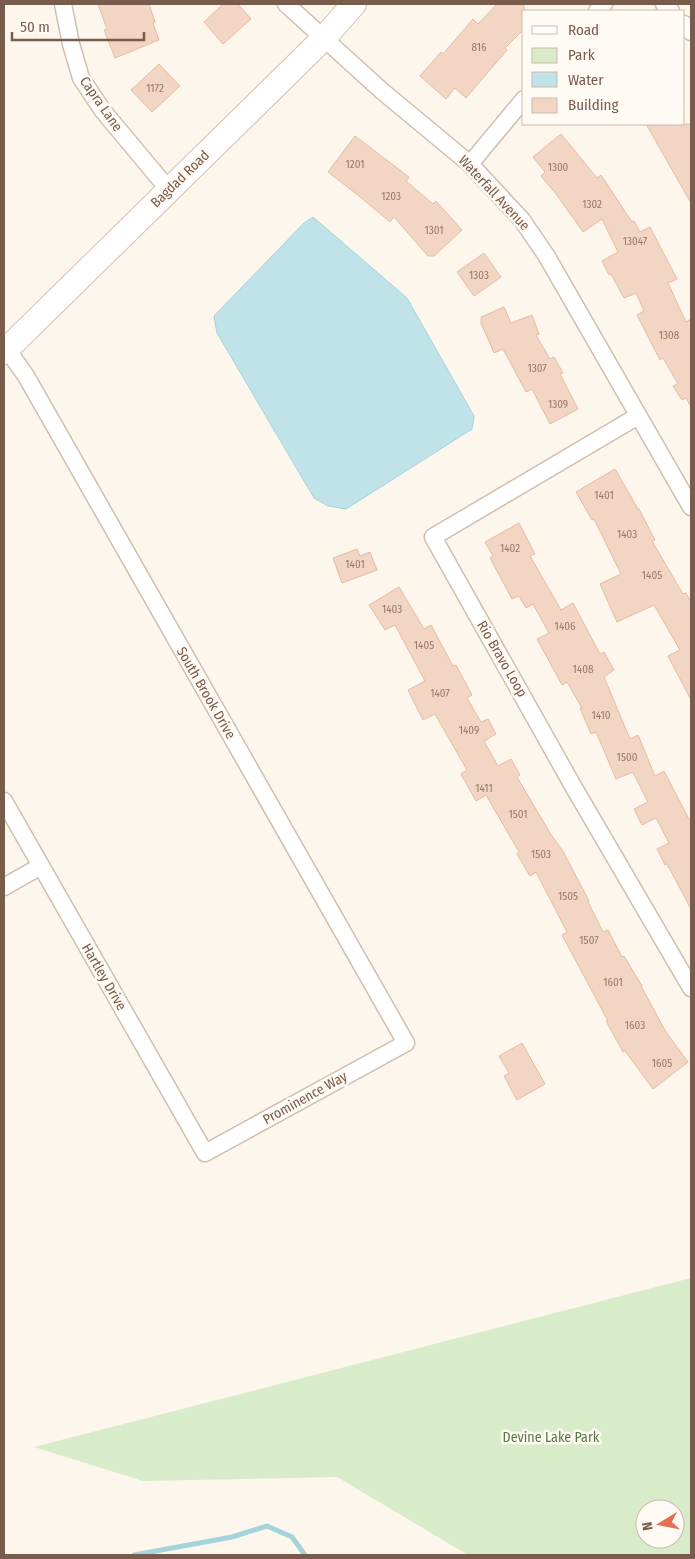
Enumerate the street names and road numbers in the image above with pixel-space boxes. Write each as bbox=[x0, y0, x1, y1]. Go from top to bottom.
street label: Capra Lane bbox=[76, 73, 126, 135]
street label: Bagdad Road bbox=[147, 147, 213, 211]
street label: Waterfall Avenue bbox=[455, 152, 533, 234]
street label: Rio Bravo Loop bbox=[473, 618, 531, 700]
street label: South Brook Drive bbox=[173, 644, 239, 742]
street label: Hartley Drive bbox=[78, 941, 130, 1014]
street label: Prominence Way bbox=[260, 1067, 351, 1128]

